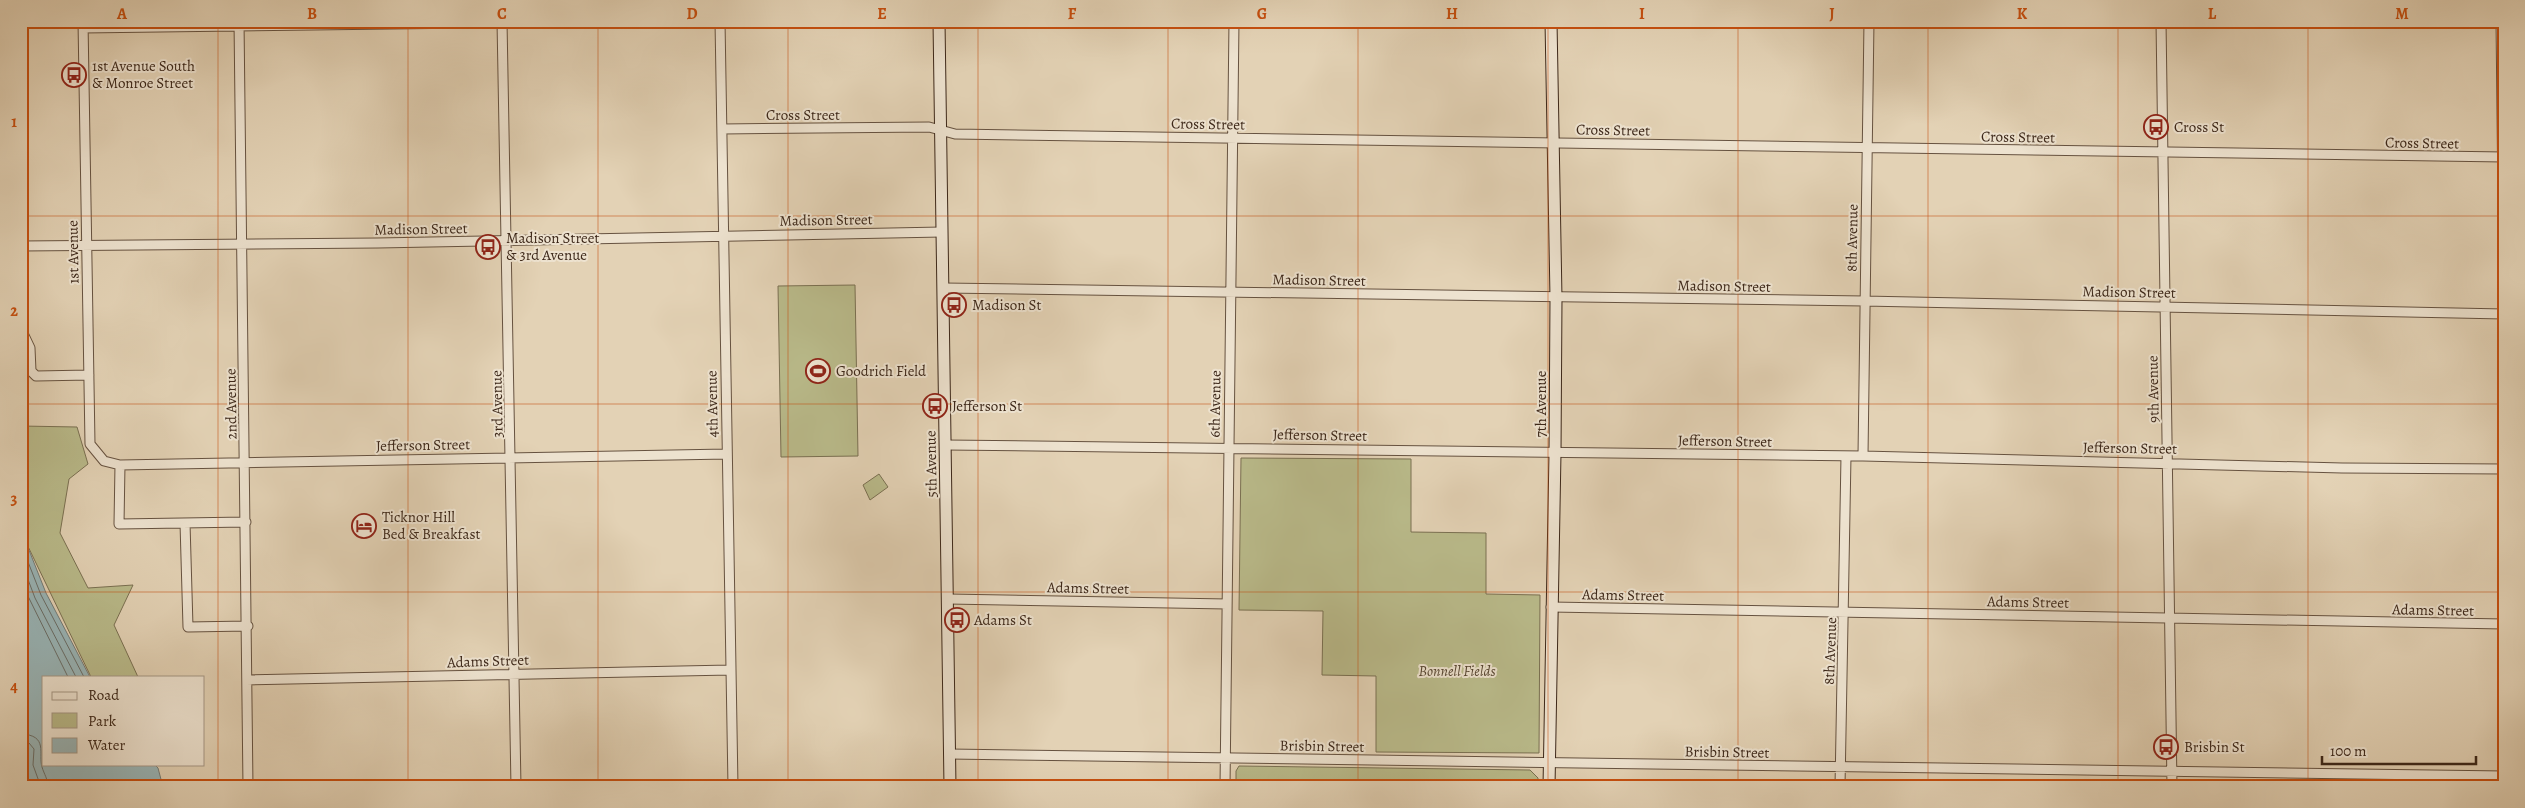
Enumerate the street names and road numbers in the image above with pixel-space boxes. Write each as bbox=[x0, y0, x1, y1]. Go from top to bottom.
street label: Cross Street bbox=[766, 105, 840, 125]
street label: Cross Street bbox=[1171, 113, 1245, 135]
street label: Cross Street bbox=[1576, 119, 1650, 141]
street label: Cross Street bbox=[1981, 126, 2055, 148]
street label: Cross Street bbox=[2385, 132, 2459, 154]
street label: 8th Avenue bbox=[1841, 204, 1863, 272]
street label: Madison Street bbox=[779, 209, 873, 231]
street label: Madison Street bbox=[374, 218, 468, 240]
street label: 1st Avenue bbox=[62, 220, 84, 284]
street label: Madison Street bbox=[1272, 269, 1366, 291]
street label: Madison Street bbox=[1677, 275, 1771, 297]
street label: Madison Street bbox=[2082, 281, 2176, 303]
street label: 9th Avenue bbox=[2142, 355, 2164, 423]
street label: 2nd Avenue bbox=[220, 368, 242, 440]
street label: 3rd Avenue bbox=[486, 370, 508, 438]
street label: 4th Avenue bbox=[701, 370, 723, 438]
street label: 6th Avenue bbox=[1204, 370, 1226, 438]
street label: 7th Avenue bbox=[1531, 370, 1551, 437]
street label: Jefferson Street bbox=[1273, 424, 1367, 446]
street label: 5th Avenue bbox=[920, 430, 942, 498]
street label: Jefferson Street bbox=[1678, 430, 1772, 452]
street label: Jefferson Street bbox=[376, 434, 470, 456]
street label: Jefferson Street bbox=[2083, 437, 2177, 459]
street label: Adams Street bbox=[1046, 577, 1129, 599]
street label: Adams Street bbox=[1581, 584, 1664, 606]
street label: Adams Street bbox=[1986, 591, 2069, 613]
street label: Adams Street bbox=[2391, 599, 2474, 621]
street label: 8th Avenue bbox=[1819, 616, 1841, 685]
street label: Adams Street bbox=[446, 650, 529, 672]
street label: Brisbin Street bbox=[1279, 735, 1365, 757]
street label: Brisbin Street bbox=[1684, 741, 1770, 763]

